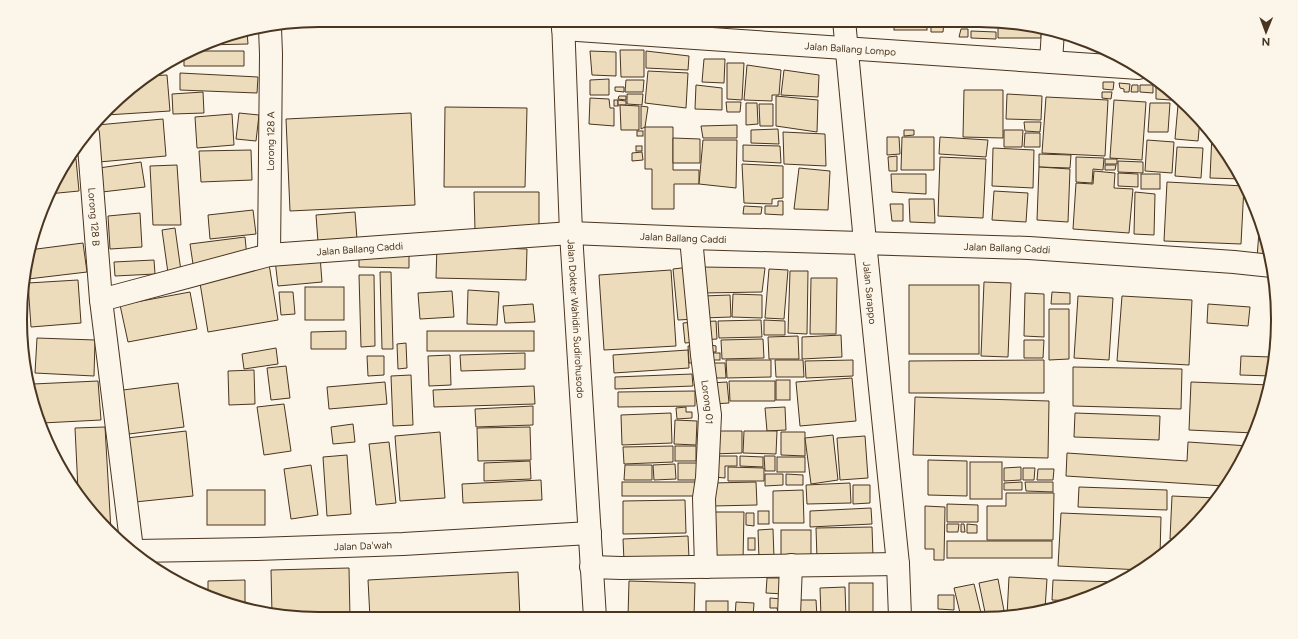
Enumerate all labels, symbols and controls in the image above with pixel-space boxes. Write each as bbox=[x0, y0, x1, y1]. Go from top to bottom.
north arrow bbox=[1246, 12, 1286, 52]
text: N bbox=[1261, 35, 1270, 48]
street label: Jalan Ballang Lompo bbox=[804, 39, 897, 59]
street label: Lorong 128 A bbox=[264, 111, 277, 171]
street label: Lorong 128 B bbox=[85, 187, 103, 247]
street label: Jalan Ballang Caddi bbox=[640, 230, 727, 246]
street label: Jalan Ballang Caddi bbox=[316, 239, 404, 259]
street label: Jalan Dokter Wahidin Sudirohusodo bbox=[564, 239, 587, 399]
street label: Jalan Ballang Caddi bbox=[963, 240, 1051, 256]
street label: Jalan Sarappo bbox=[860, 261, 879, 325]
street label: Lorong 01 bbox=[698, 379, 716, 425]
street label: Jalan Da'wah bbox=[334, 538, 393, 553]

